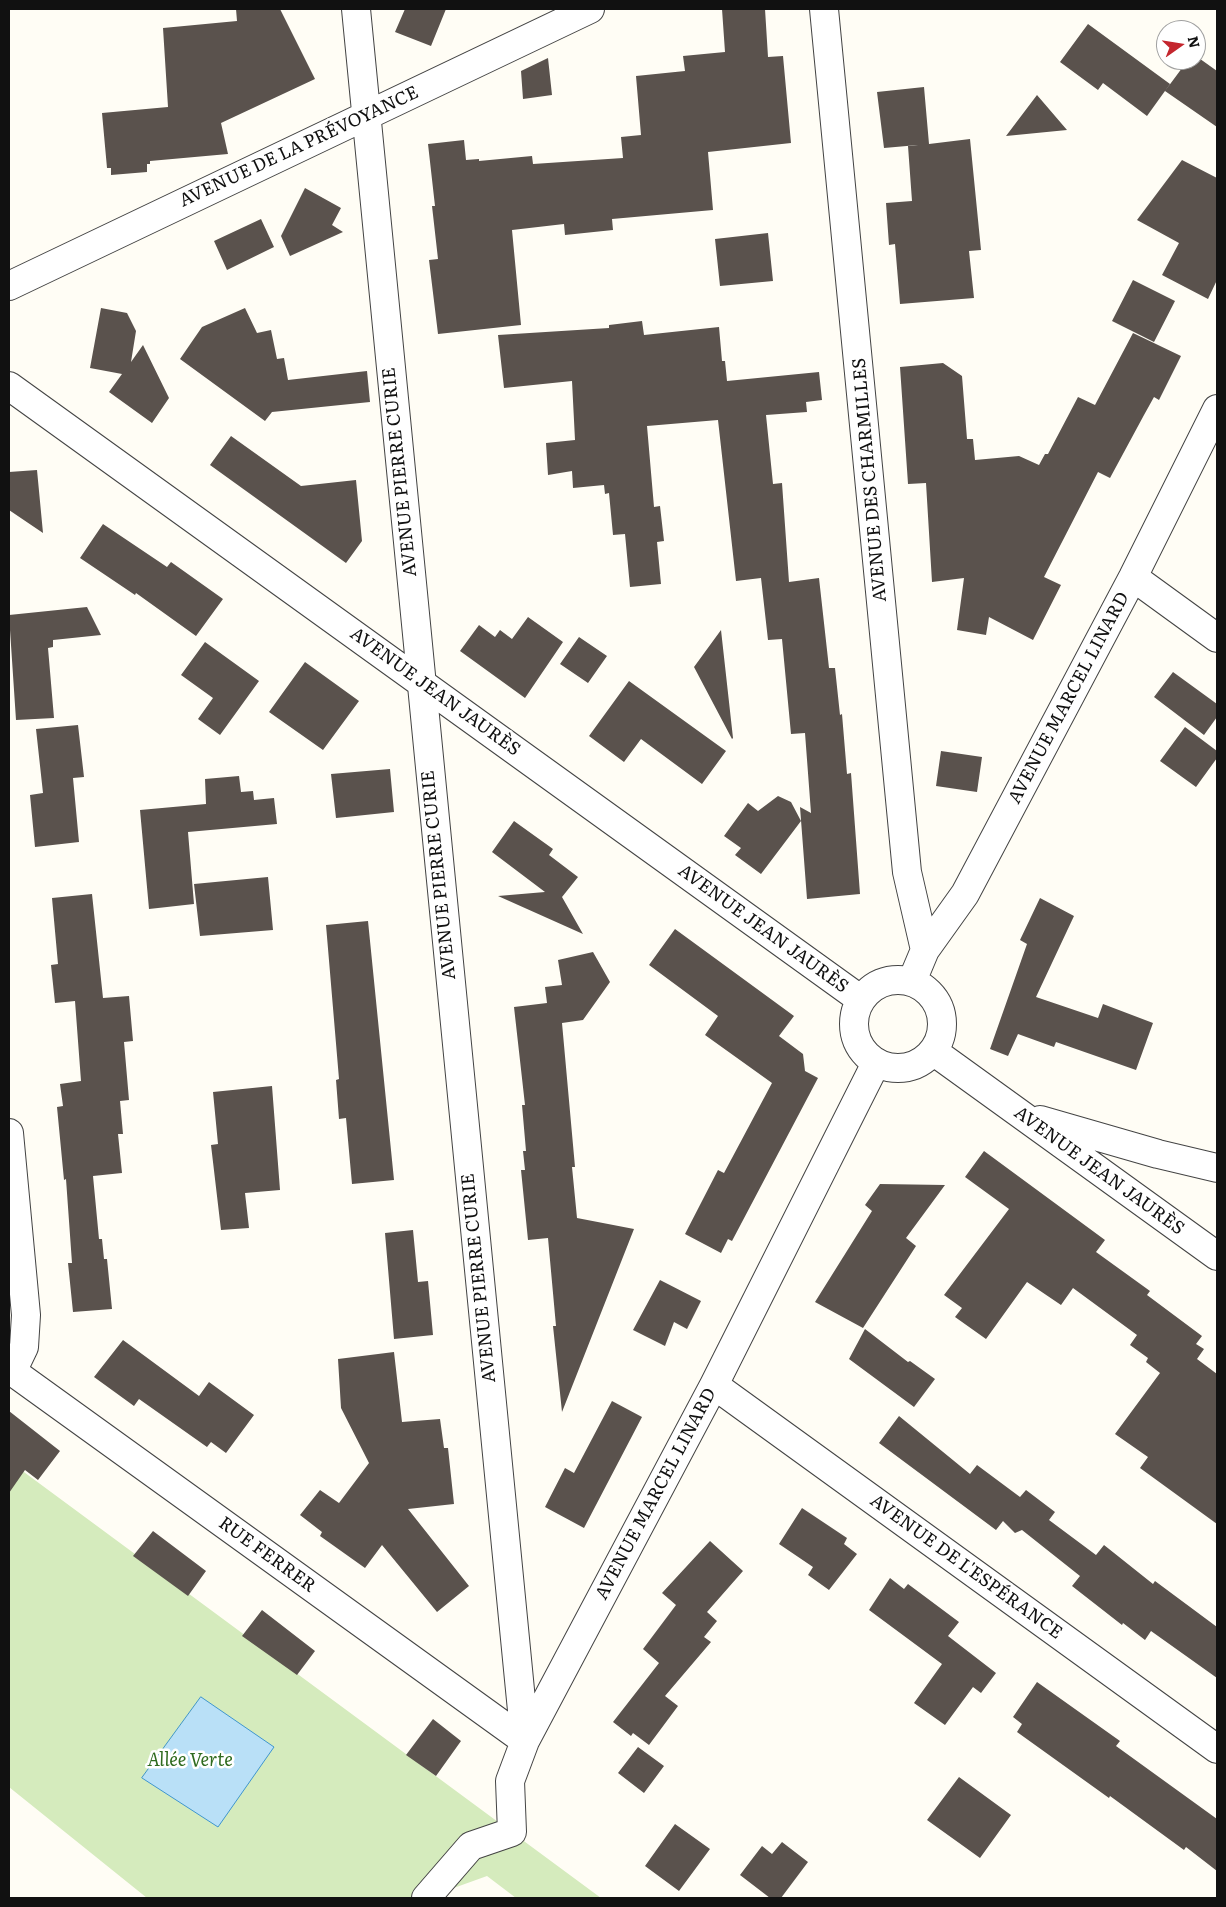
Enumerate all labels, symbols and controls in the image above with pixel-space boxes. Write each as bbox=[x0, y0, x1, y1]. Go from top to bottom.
north arrow bbox=[1156, 20, 1206, 70]
text: N bbox=[1184, 34, 1206, 50]
street label: AVENUE DE LA PRÉVOYANCE bbox=[176, 82, 422, 212]
street label: AVENUE DES CHARMILLES bbox=[849, 357, 891, 603]
street label: AVENUE PIERRE CURIE bbox=[378, 366, 422, 578]
street label: AVENUE MARCEL LINARD bbox=[1004, 589, 1134, 807]
street label: AVENUE JEAN JAURÈS bbox=[346, 623, 524, 761]
street label: AVENUE PIERRE CURIE bbox=[417, 769, 461, 981]
street label: AVENUE JEAN JAURÈS bbox=[674, 860, 852, 998]
street label: AVENUE JEAN JAURÈS bbox=[1010, 1102, 1188, 1240]
street label: AVENUE PIERRE CURIE bbox=[457, 1172, 501, 1384]
street label: AVENUE MARCEL LINARD bbox=[591, 1385, 721, 1603]
street label: AVENUE DE L'ESPÉRANCE bbox=[866, 1490, 1066, 1644]
street label: RUE FERRER bbox=[214, 1513, 320, 1597]
park label: Allée Verte bbox=[147, 1750, 233, 1772]

